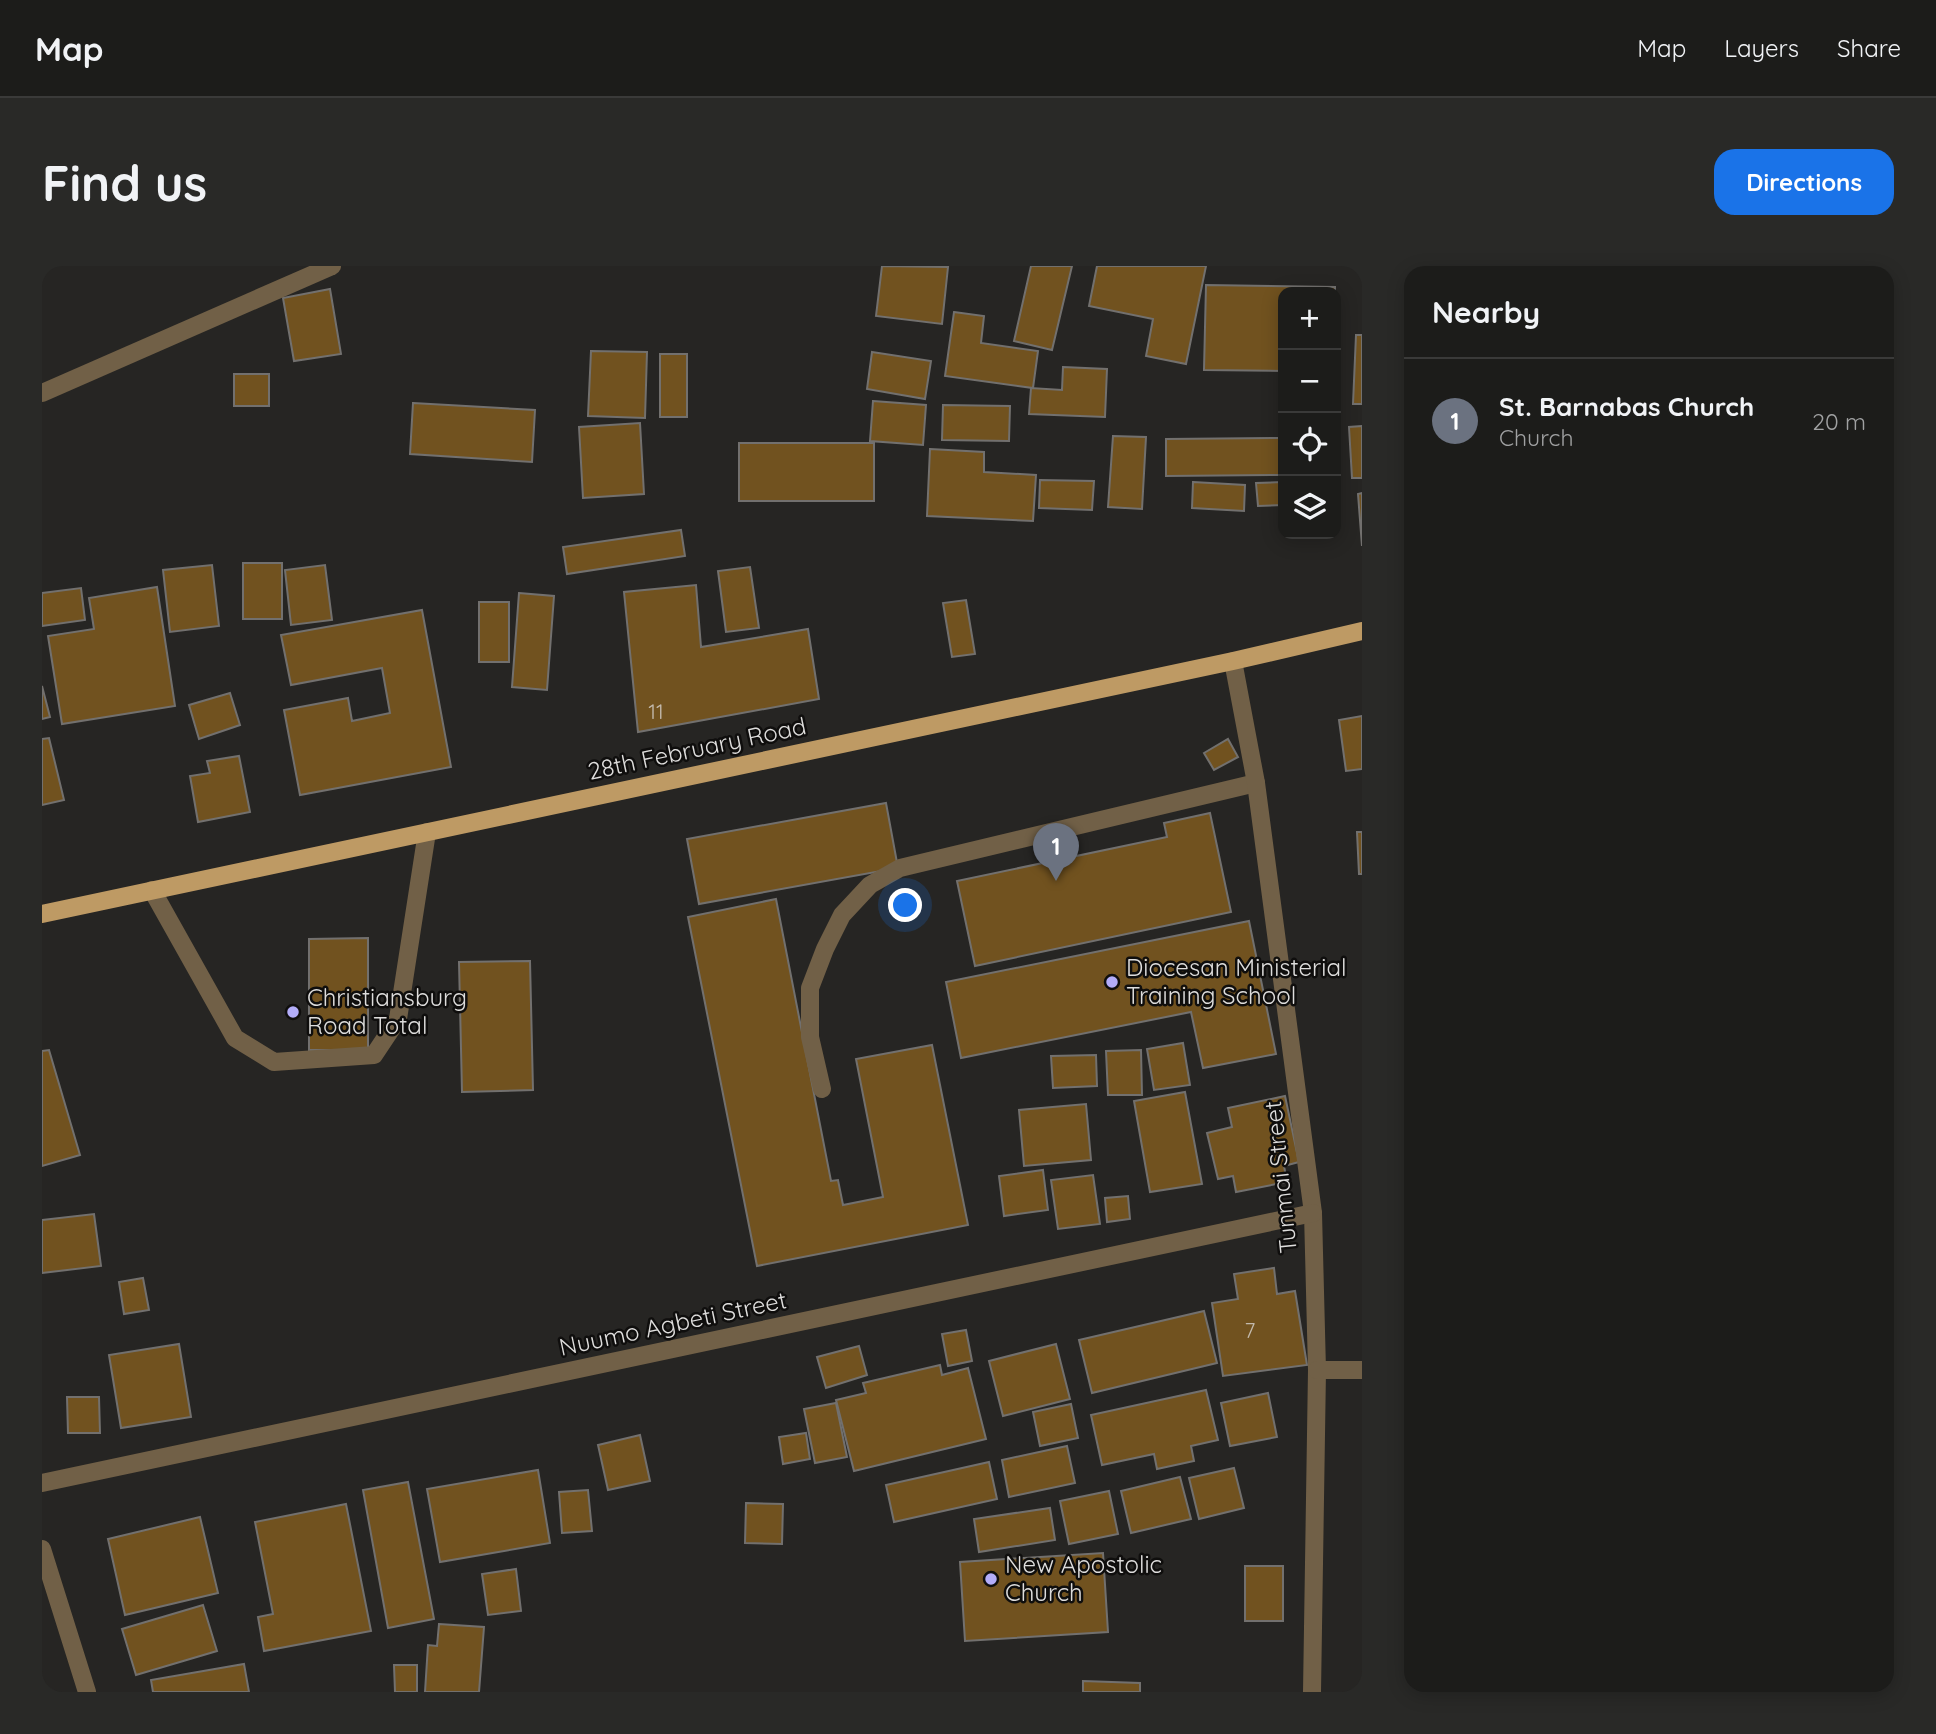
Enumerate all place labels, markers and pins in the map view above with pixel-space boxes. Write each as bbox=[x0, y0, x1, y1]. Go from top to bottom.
pin: 1 bbox=[1033, 823, 1079, 881]
place label: Diocesan Ministerial Training School bbox=[1126, 952, 1347, 1010]
marker: Diocesan Ministerial Training School bbox=[1104, 974, 1120, 990]
place label: Christiansburg Road Total bbox=[307, 982, 467, 1040]
marker: Christiansburg Road Total bbox=[285, 1004, 301, 1020]
place label: New Apostolic Church bbox=[1005, 1549, 1162, 1607]
marker: New Apostolic Church bbox=[983, 1571, 999, 1587]

